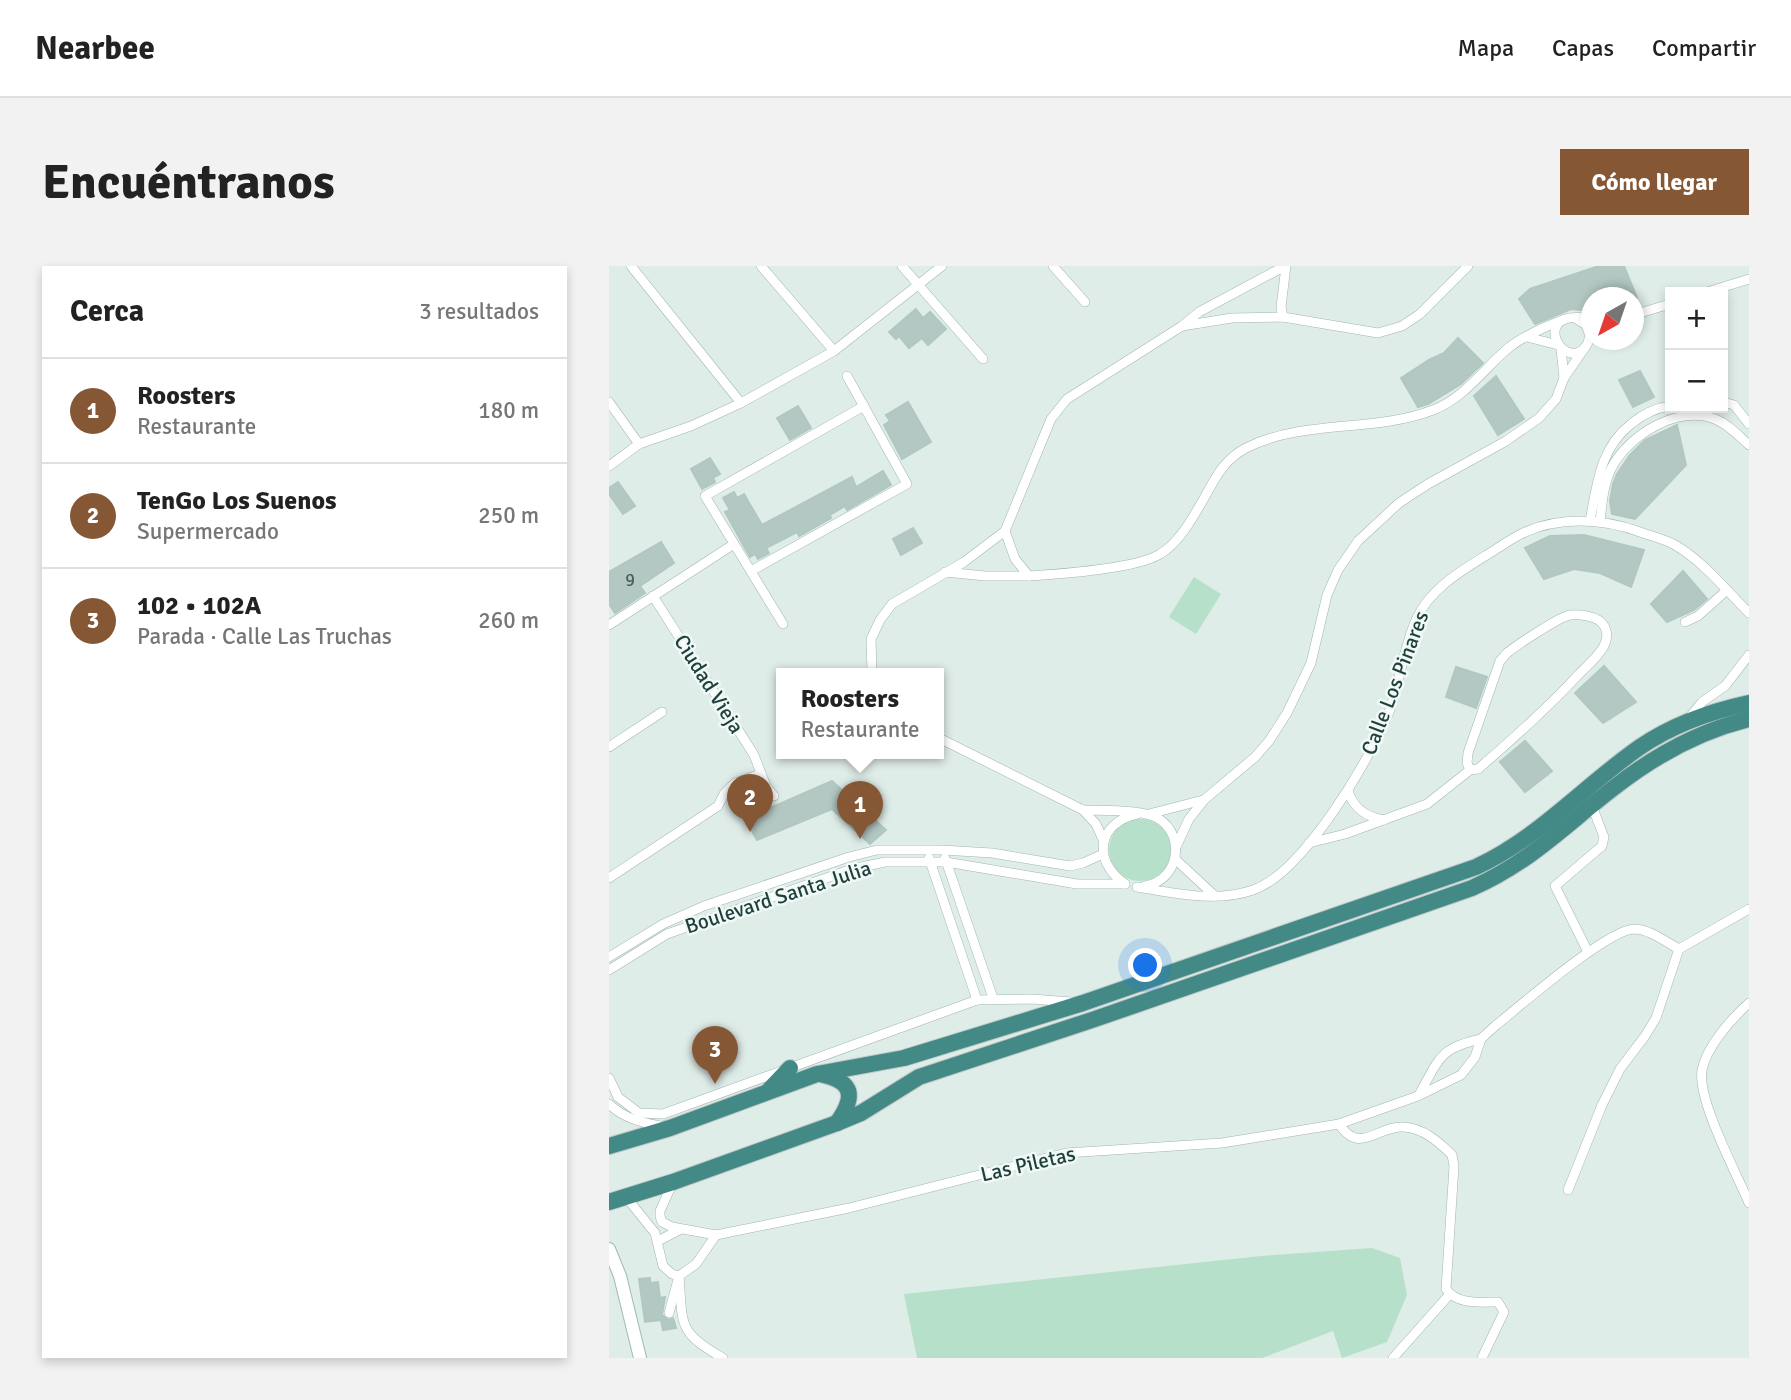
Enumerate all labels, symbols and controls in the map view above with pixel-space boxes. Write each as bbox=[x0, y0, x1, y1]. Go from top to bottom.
text: Nearbee bbox=[35, 28, 155, 69]
text: Mapa bbox=[1458, 33, 1514, 63]
text: Capas bbox=[1552, 33, 1614, 63]
text: Compartir bbox=[1652, 33, 1756, 63]
button: Cómo llegar bbox=[1560, 149, 1749, 215]
text: Encuéntranos bbox=[42, 152, 335, 212]
north arrow bbox=[1581, 287, 1644, 350]
map controls bbox=[1665, 287, 1728, 413]
button: + bbox=[1665, 287, 1728, 350]
text: Cerca bbox=[70, 293, 144, 330]
text: 3 resultados bbox=[419, 297, 539, 326]
button: − bbox=[1665, 350, 1728, 413]
text: Roosters bbox=[137, 380, 236, 412]
text: 1 bbox=[87, 396, 99, 425]
text: 180 m bbox=[478, 396, 539, 425]
text: Restaurante bbox=[137, 412, 256, 441]
text: TenGo Los Suenos bbox=[137, 485, 337, 517]
text: 2 bbox=[87, 501, 99, 530]
text: 250 m bbox=[478, 501, 539, 530]
text: Supermercado bbox=[137, 517, 279, 546]
house number: 9 bbox=[625, 569, 635, 591]
text: 102 • 102A bbox=[137, 590, 261, 622]
text: 3 bbox=[87, 606, 99, 635]
text: 260 m bbox=[478, 606, 539, 635]
street label: Calle Los Pinares bbox=[1356, 607, 1434, 759]
text: Parada · Calle Las Truchas bbox=[137, 622, 392, 651]
street label: Ciudad Vieja bbox=[668, 630, 750, 738]
popup bbox=[776, 668, 944, 759]
text: Roosters bbox=[800, 683, 899, 715]
text: Restaurante bbox=[800, 715, 920, 744]
pin: 2 bbox=[727, 774, 773, 832]
pin: 1 bbox=[837, 781, 883, 839]
street label: Boulevard Santa Julia bbox=[681, 855, 875, 939]
your location bbox=[1128, 948, 1162, 982]
pin: 3 bbox=[692, 1026, 738, 1084]
street label: Las Piletas bbox=[978, 1140, 1078, 1188]

